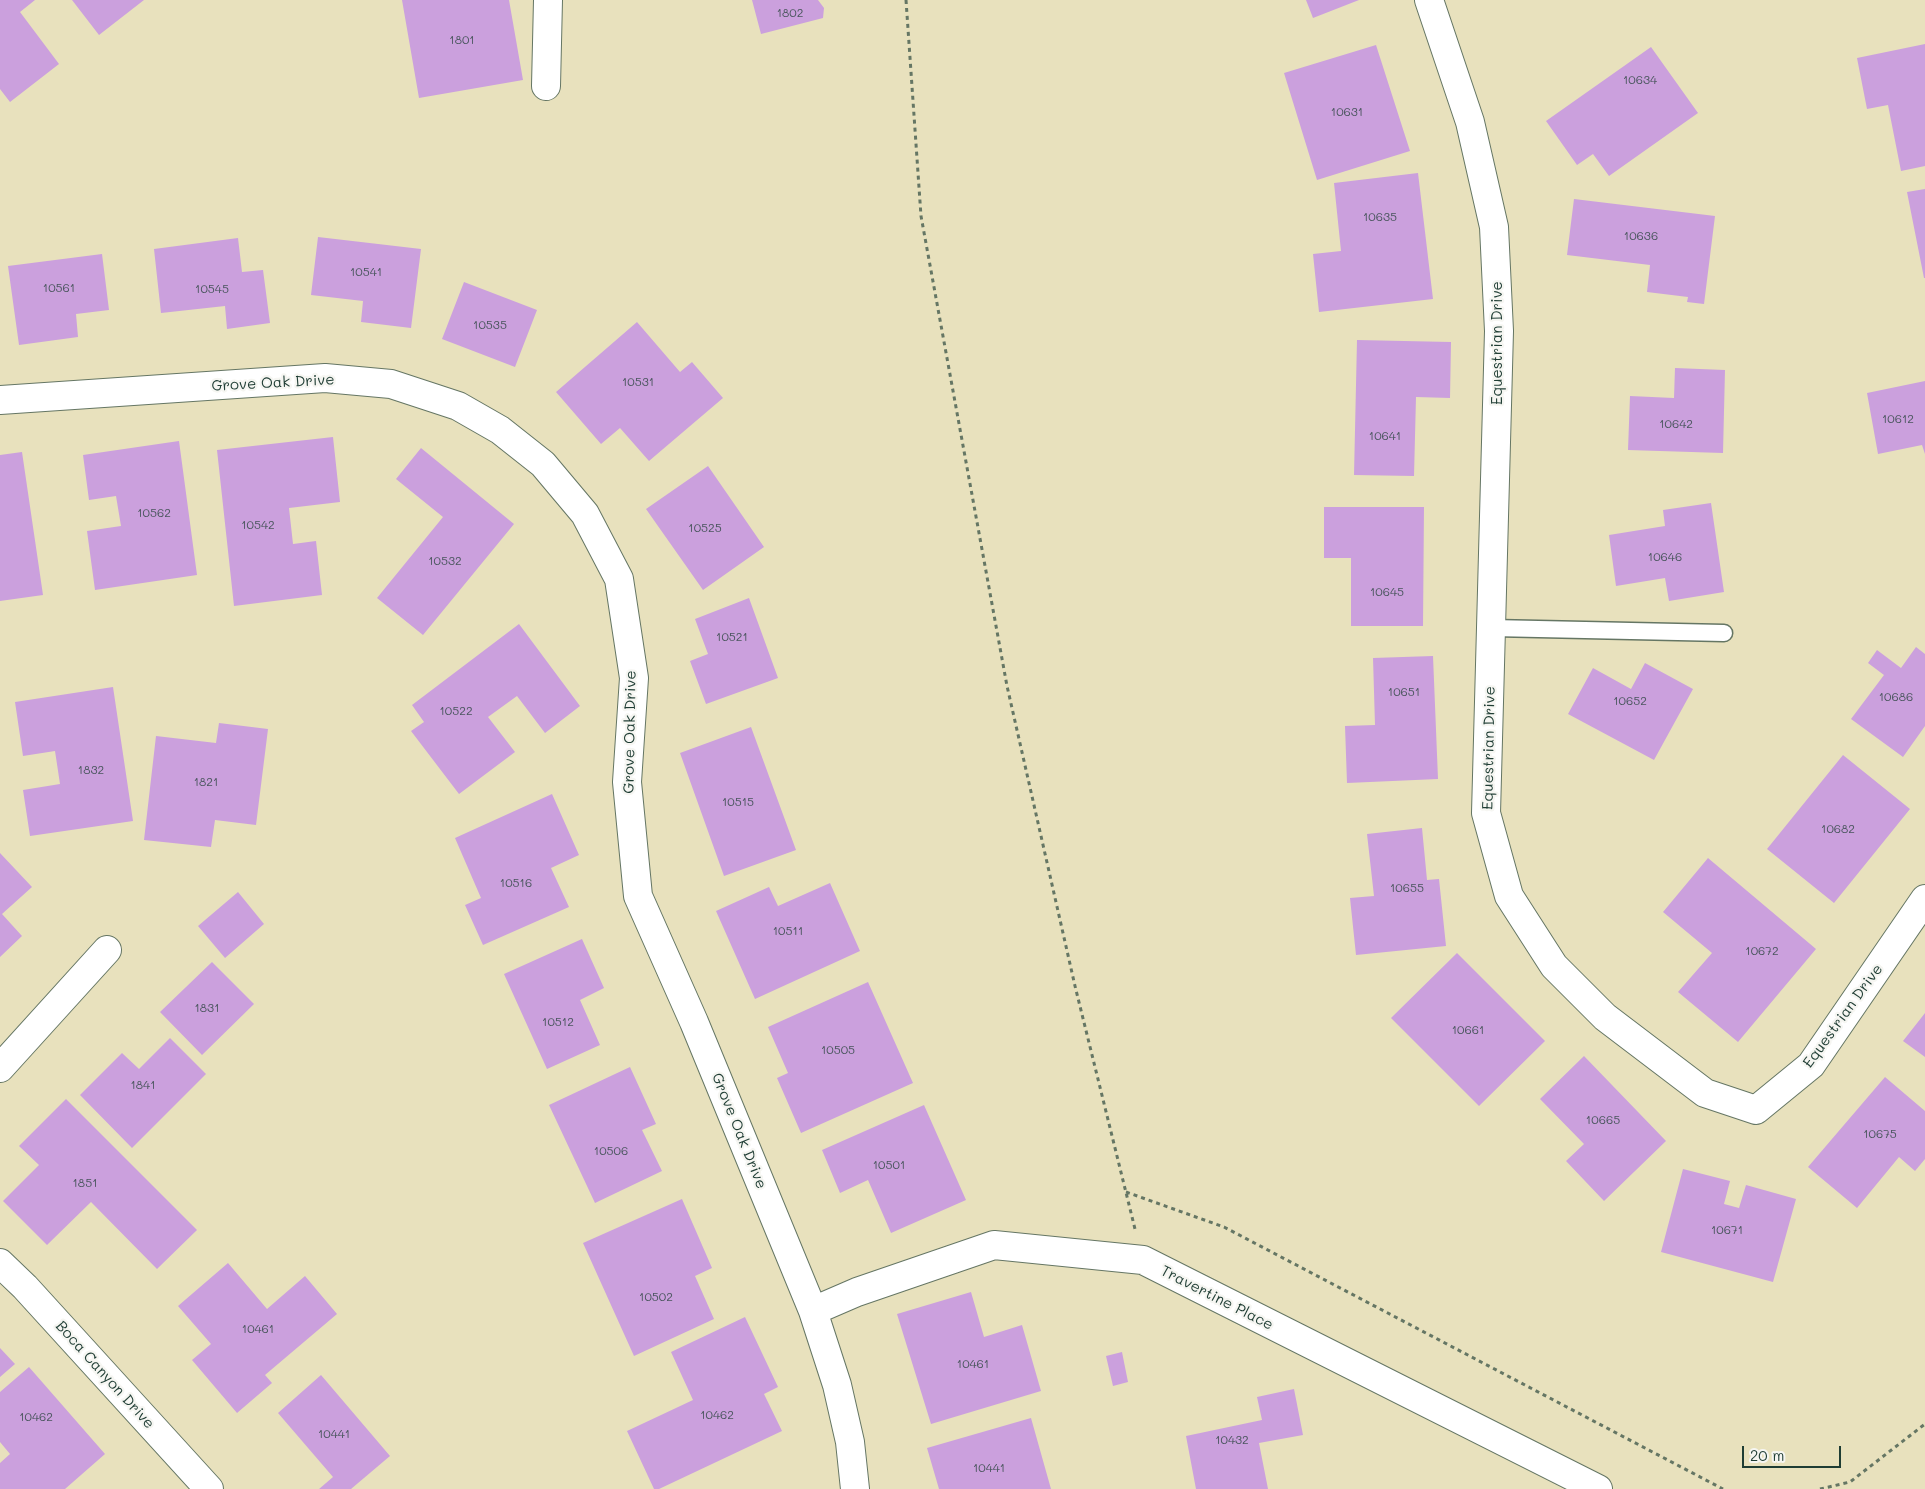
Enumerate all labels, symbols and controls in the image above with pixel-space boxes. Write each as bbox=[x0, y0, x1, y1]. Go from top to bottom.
house number: 1802 bbox=[777, 6, 803, 20]
house number: 1801 bbox=[449, 33, 475, 47]
house number: 10634 bbox=[1623, 73, 1657, 87]
house number: 10631 bbox=[1331, 105, 1363, 119]
house number: 10635 bbox=[1363, 210, 1397, 224]
house number: 10636 bbox=[1624, 229, 1658, 243]
house number: 10541 bbox=[350, 265, 382, 279]
house number: 10561 bbox=[43, 281, 75, 295]
street label: Equestrian Drive bbox=[1488, 281, 1506, 405]
house number: 10545 bbox=[195, 282, 229, 296]
house number: 10535 bbox=[473, 318, 507, 332]
street label: Grove Oak Drive bbox=[211, 371, 335, 395]
house number: 10531 bbox=[622, 375, 654, 389]
house number: 10612 bbox=[1882, 412, 1914, 426]
house number: 10642 bbox=[1659, 417, 1693, 431]
house number: 10641 bbox=[1369, 429, 1401, 443]
house number: 10562 bbox=[137, 506, 171, 520]
house number: 10542 bbox=[241, 518, 275, 532]
house number: 10525 bbox=[688, 521, 722, 535]
house number: 10646 bbox=[1648, 550, 1682, 564]
house number: 10532 bbox=[428, 554, 462, 568]
house number: 10645 bbox=[1370, 585, 1404, 599]
house number: 10521 bbox=[716, 630, 748, 644]
street label: Grove Oak Drive bbox=[620, 670, 640, 794]
house number: 10651 bbox=[1388, 685, 1420, 699]
street label: Equestrian Drive bbox=[1479, 686, 1499, 810]
house number: 10686 bbox=[1879, 690, 1913, 704]
house number: 10652 bbox=[1613, 694, 1647, 708]
house number: 10522 bbox=[439, 704, 473, 718]
house number: 1832 bbox=[78, 763, 104, 777]
house number: 1821 bbox=[194, 775, 218, 789]
house number: 10515 bbox=[722, 795, 754, 809]
house number: 10682 bbox=[1821, 822, 1855, 836]
house number: 10516 bbox=[500, 876, 532, 890]
house number: 10655 bbox=[1390, 881, 1424, 895]
house number: 10511 bbox=[773, 924, 803, 938]
house number: 10672 bbox=[1745, 944, 1779, 958]
street label: Equestrian Drive bbox=[1799, 961, 1887, 1071]
house number: 1831 bbox=[194, 1001, 220, 1015]
house number: 10512 bbox=[542, 1015, 574, 1029]
house number: 10661 bbox=[1452, 1023, 1484, 1037]
house number: 10505 bbox=[821, 1043, 855, 1057]
street label: Grove Oak Drive bbox=[708, 1071, 770, 1191]
house number: 1841 bbox=[130, 1078, 156, 1092]
house number: 10665 bbox=[1586, 1113, 1620, 1127]
house number: 10675 bbox=[1863, 1127, 1897, 1141]
house number: 10506 bbox=[594, 1144, 628, 1158]
house number: 10501 bbox=[873, 1158, 905, 1172]
house number: 1851 bbox=[73, 1176, 97, 1190]
house number: 10671 bbox=[1711, 1223, 1743, 1237]
street label: Travertine Place bbox=[1158, 1262, 1276, 1334]
house number: 10502 bbox=[639, 1290, 673, 1304]
street label: Boca Canyon Drive bbox=[52, 1317, 158, 1433]
house number: 10461 bbox=[242, 1322, 274, 1336]
house number: 10461 bbox=[957, 1357, 989, 1371]
house number: 10462 bbox=[700, 1408, 734, 1422]
house number: 10462 bbox=[19, 1410, 53, 1424]
house number: 10441 bbox=[318, 1427, 350, 1441]
house number: 10432 bbox=[1215, 1433, 1249, 1447]
scale bar bbox=[1745, 1436, 1844, 1468]
text: 20 m bbox=[1750, 1445, 1784, 1465]
house number: 10441 bbox=[973, 1461, 1005, 1475]

